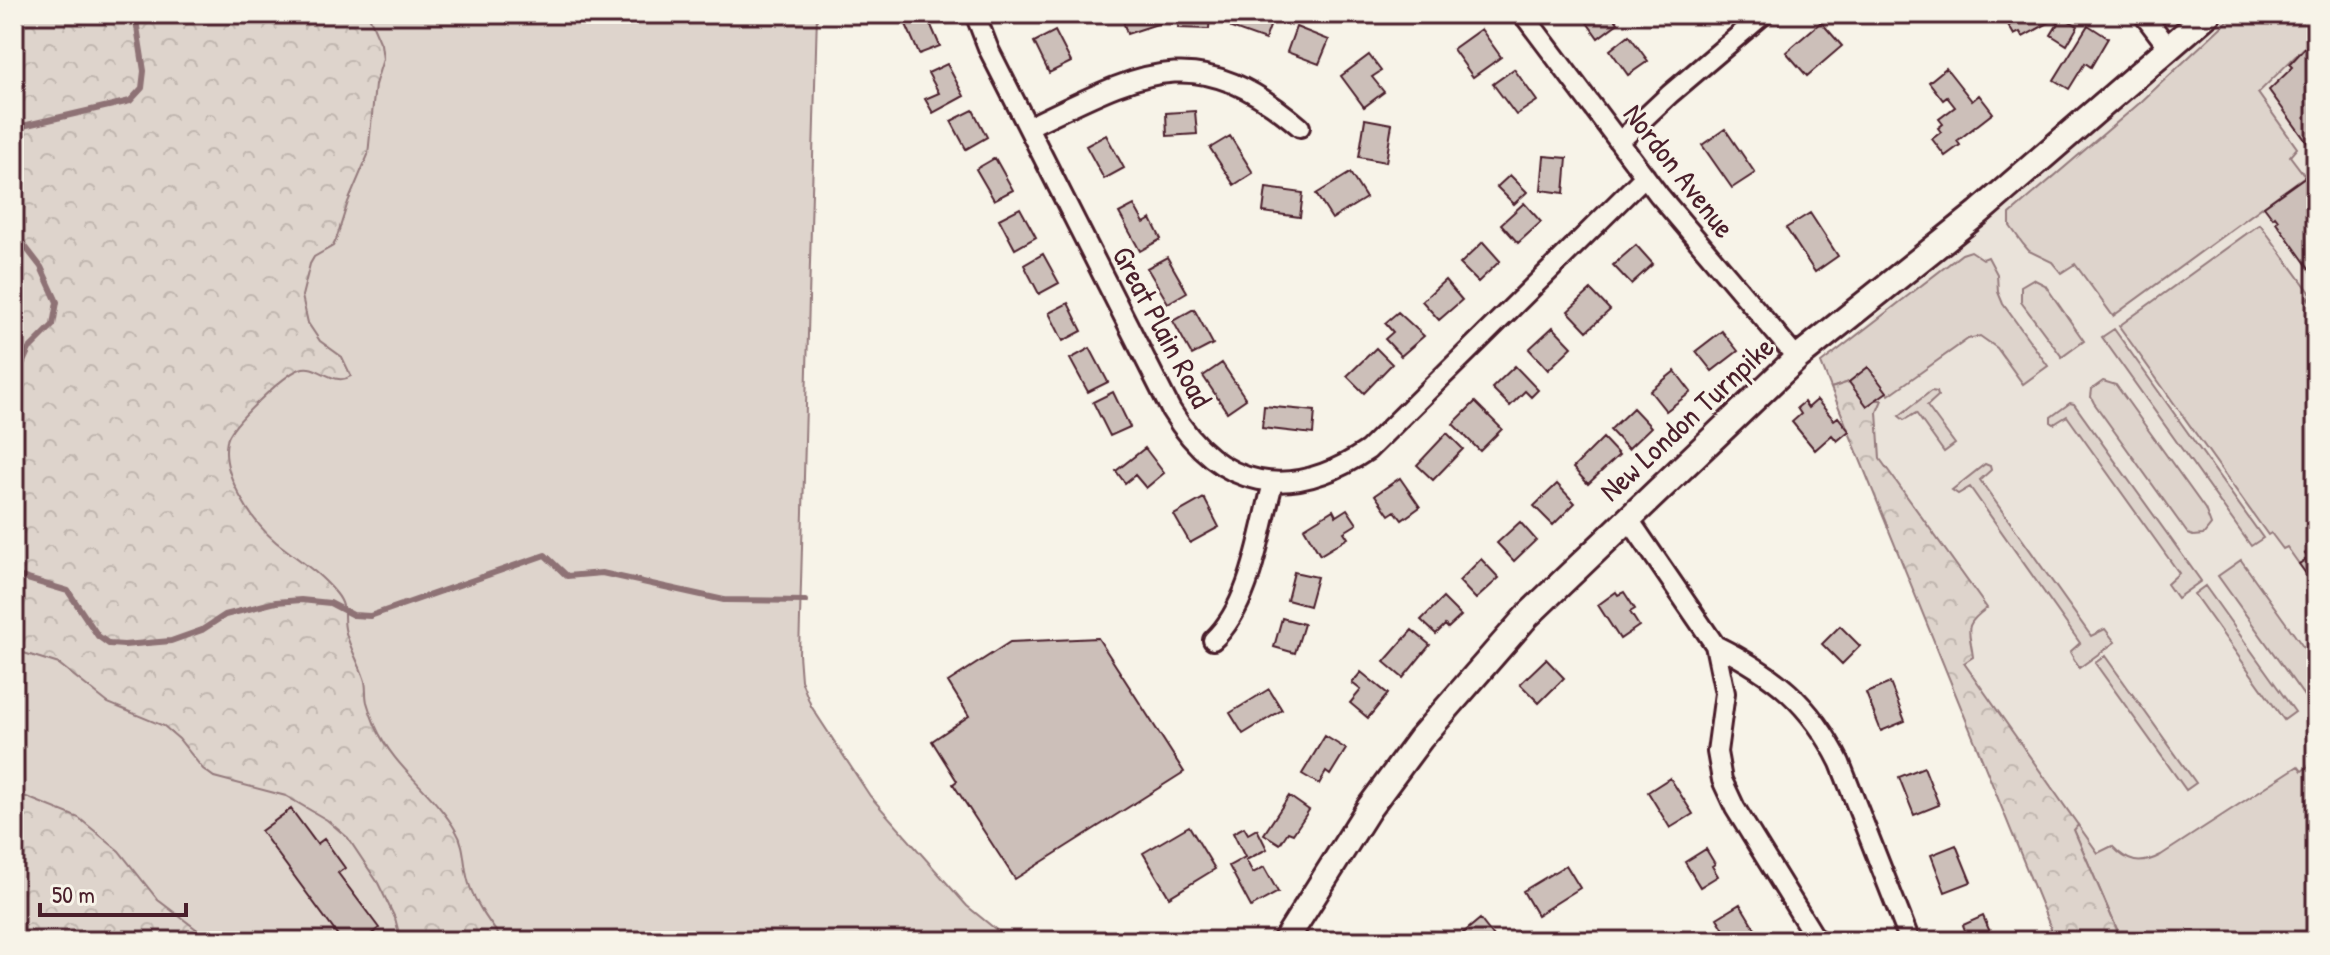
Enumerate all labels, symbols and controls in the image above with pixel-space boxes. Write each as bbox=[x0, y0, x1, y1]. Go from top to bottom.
street label: Nordon Avenue bbox=[1615, 95, 1745, 246]
street label: Great Plain Road bbox=[1104, 239, 1222, 414]
street label: New London Turnpike bbox=[1590, 327, 1782, 510]
scale bar bbox=[40, 867, 186, 917]
text: 50 m bbox=[52, 878, 95, 910]

